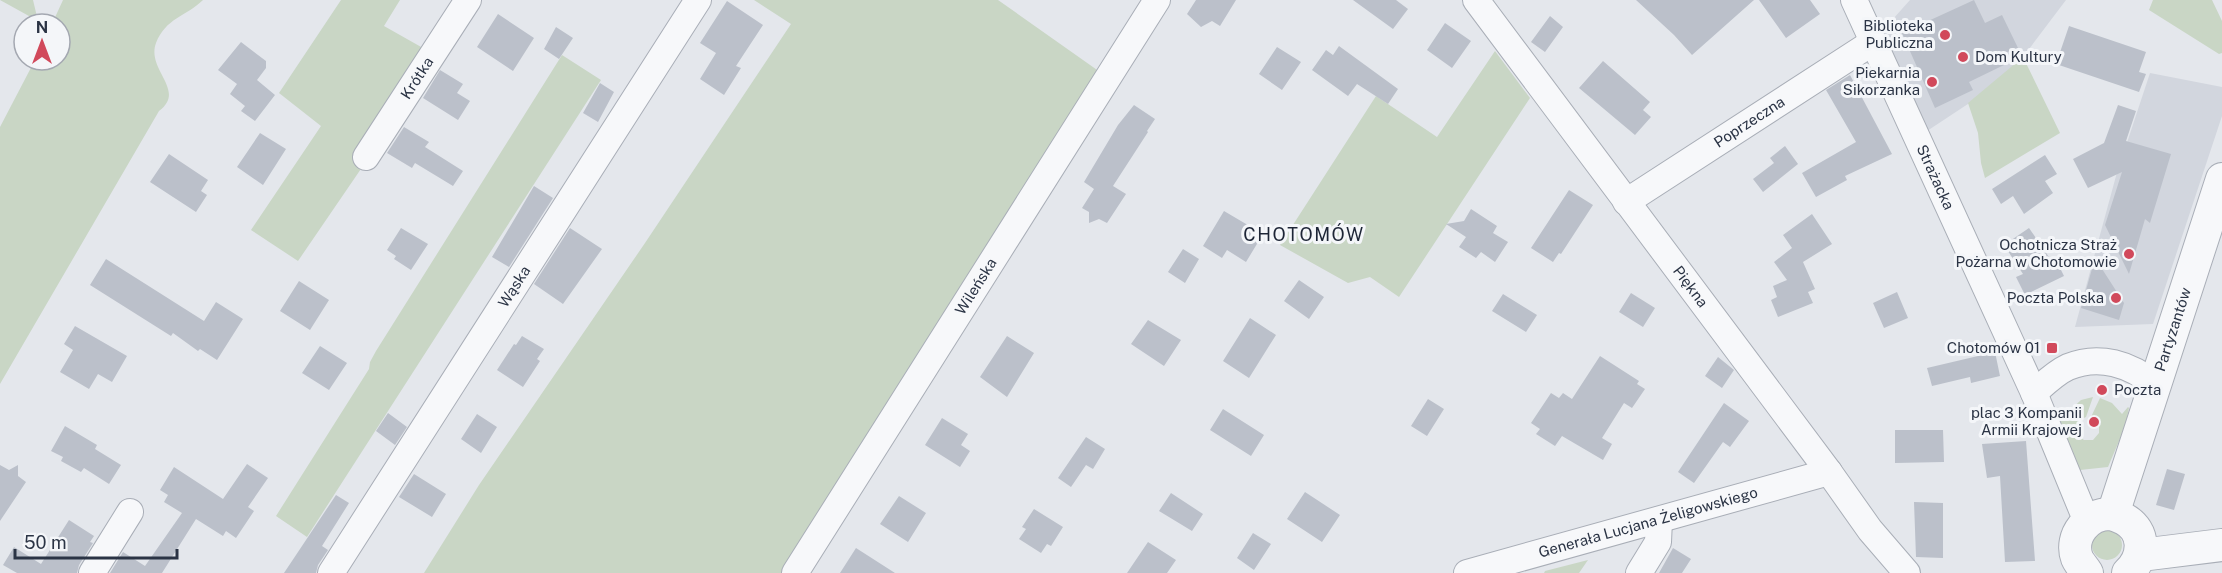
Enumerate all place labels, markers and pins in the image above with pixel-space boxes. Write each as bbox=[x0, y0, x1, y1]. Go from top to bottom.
place label: Biblioteka Publiczna bbox=[1863, 17, 1933, 51]
marker: Biblioteka Publiczna bbox=[1938, 28, 1952, 42]
place label: Dom Kultury bbox=[1975, 48, 2062, 65]
marker: Dom Kultury bbox=[1956, 50, 1970, 64]
place label: Piekarnia Sikorzanka bbox=[1843, 64, 1920, 98]
marker: Piekarnia Sikorzanka bbox=[1925, 75, 1939, 89]
place label: Ochotnicza Straż Pożarna w Chotomowie bbox=[1956, 236, 2117, 270]
marker: Ochotnicza Straż Pożarna w Chotomowie bbox=[2122, 247, 2136, 261]
place label: Poczta Polska bbox=[2007, 289, 2104, 306]
marker: Poczta Polska bbox=[2109, 291, 2123, 305]
place label: Chotomów 01 bbox=[1947, 339, 2040, 356]
marker: Chotomów 01 bbox=[2045, 341, 2059, 355]
place label: Poczta bbox=[2114, 381, 2161, 398]
marker: Poczta bbox=[2095, 383, 2109, 397]
place label: plac 3 Kompanii Armii Krajowej bbox=[1971, 404, 2082, 438]
marker: plac 3 Kompanii Armii Krajowej bbox=[2087, 415, 2101, 429]

